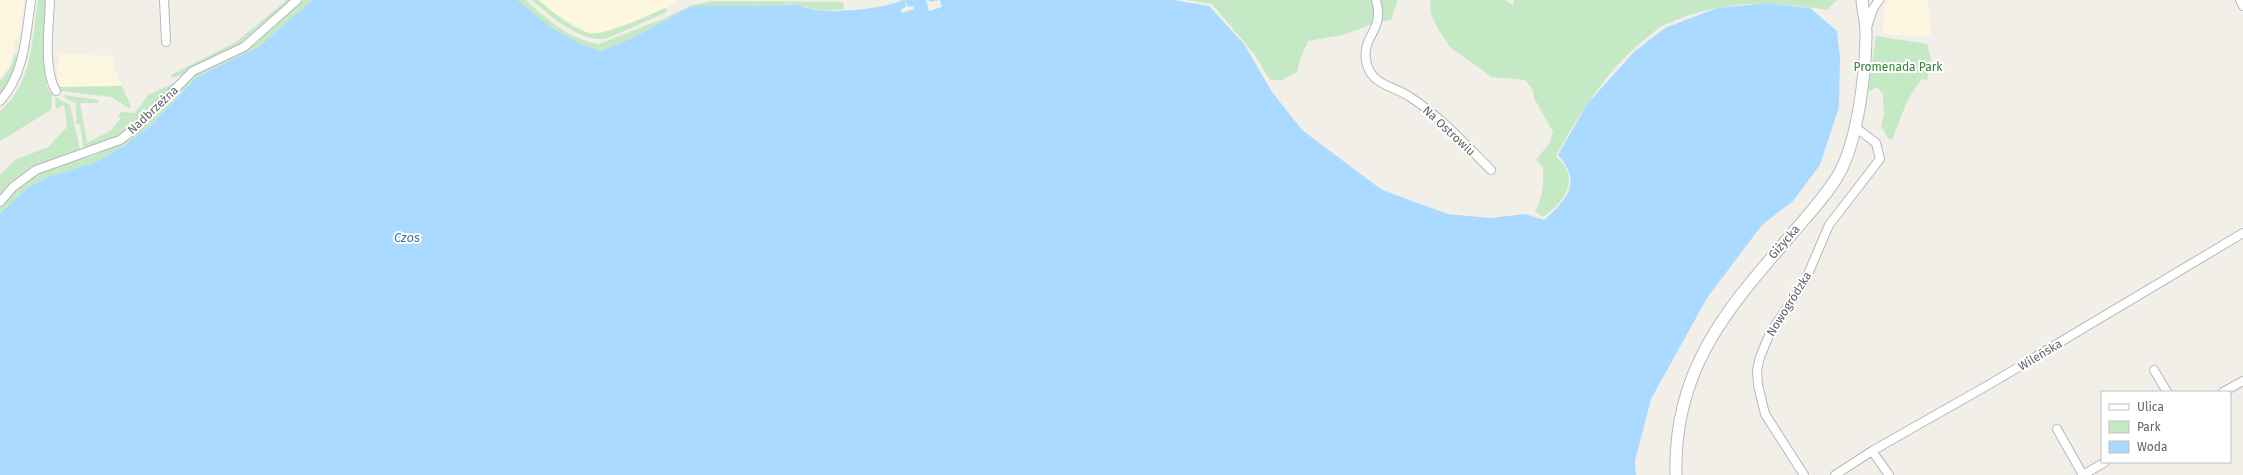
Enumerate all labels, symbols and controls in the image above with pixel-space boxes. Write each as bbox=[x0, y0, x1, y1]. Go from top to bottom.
park label: Promenada Park bbox=[1854, 60, 1943, 74]
street label: Nadbrzeżna bbox=[125, 83, 181, 137]
street label: Na Ostrowiu bbox=[1420, 103, 1478, 159]
street label: Giżycka bbox=[1765, 222, 1803, 262]
water label: Czos bbox=[394, 230, 420, 245]
street label: Nowogródzka bbox=[1764, 269, 1814, 339]
street label: Wileńska bbox=[2016, 337, 2064, 373]
legend bbox=[2101, 391, 2231, 463]
text: Ulica bbox=[2137, 400, 2164, 414]
text: Park bbox=[2137, 420, 2161, 434]
text: Woda bbox=[2137, 440, 2168, 454]

